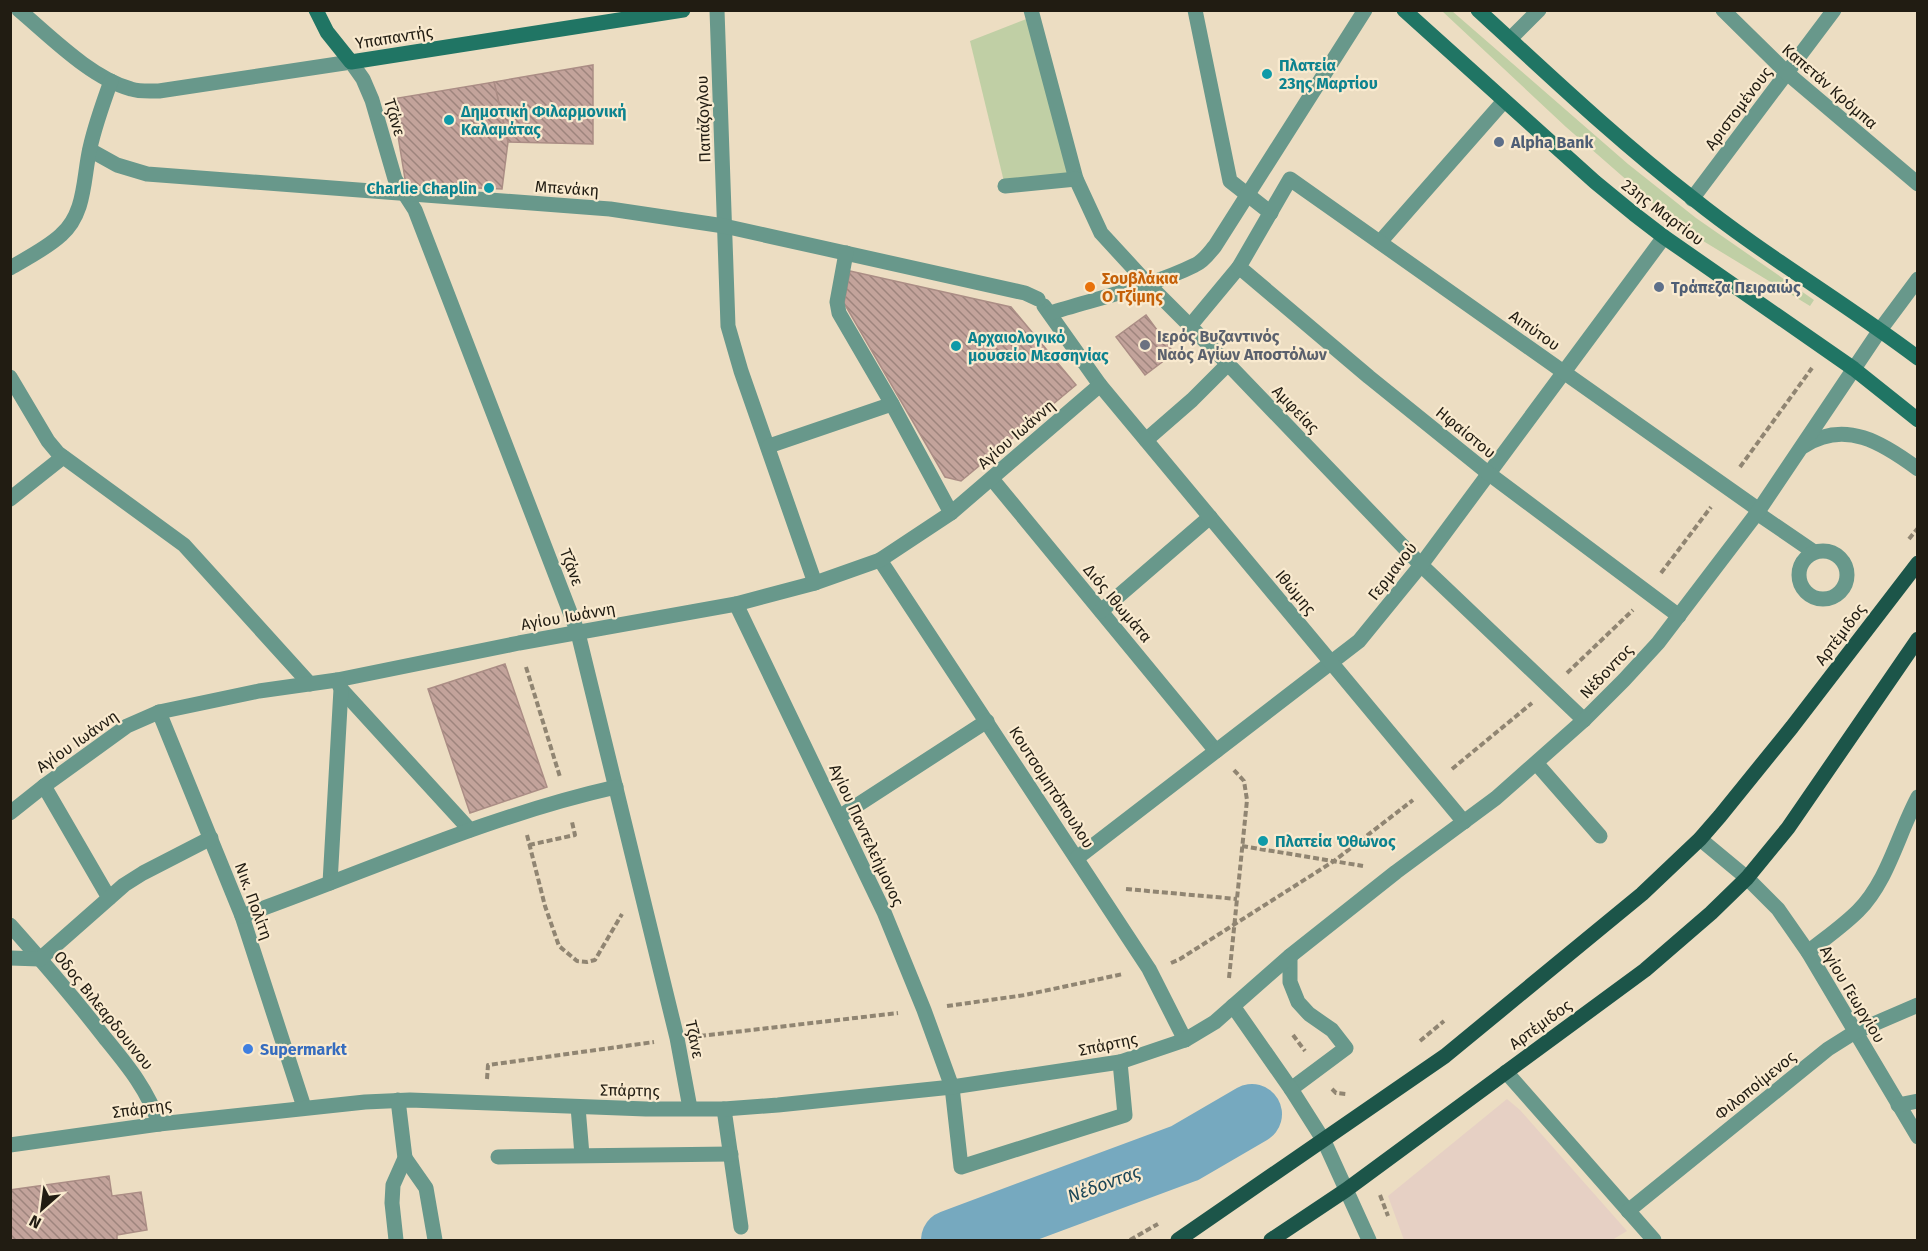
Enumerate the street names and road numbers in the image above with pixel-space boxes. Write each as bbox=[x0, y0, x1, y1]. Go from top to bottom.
street label: Υπαπαντής bbox=[354, 22, 435, 53]
street label: Καπετάν Κρόμπα bbox=[1778, 40, 1881, 133]
street label: Αριστομένους bbox=[1701, 63, 1776, 154]
street label: Παπάζογλου bbox=[692, 75, 715, 163]
street label: Τζάνε bbox=[380, 96, 409, 139]
street label: 23ης Μαρτίου bbox=[1618, 175, 1708, 249]
street label: Μπενάκη bbox=[534, 177, 600, 200]
street label: Αιπύτου bbox=[1506, 306, 1564, 355]
street label: Αμφείας bbox=[1268, 381, 1323, 438]
street label: Αγίου Ιωάννη bbox=[974, 396, 1059, 473]
street label: Ηφαίστου bbox=[1432, 403, 1499, 462]
street label: Γερμανού bbox=[1364, 539, 1421, 604]
street label: Τζάνε bbox=[556, 546, 587, 589]
street label: Διός Ιθωμάτα bbox=[1079, 560, 1156, 646]
street label: Ιθώμης bbox=[1271, 566, 1320, 619]
street label: Αγίου Ιωάννη bbox=[519, 599, 617, 634]
street label: Αρτέμιδος bbox=[1811, 599, 1870, 669]
street label: Νέδοντος bbox=[1576, 640, 1637, 702]
street label: Αγίου Ιωάννη bbox=[33, 706, 122, 777]
street label: Κουτσομητόπουλου bbox=[1005, 723, 1098, 852]
street label: Αγίου Παντελεήμονος bbox=[825, 761, 908, 910]
street label: Νικ. Πολίτη bbox=[231, 860, 276, 943]
street label: Αγίου Γεωργίου bbox=[1816, 942, 1889, 1046]
street label: Οδος Βιλεαρδουινου bbox=[50, 947, 157, 1074]
street label: Αρτέμιδος bbox=[1505, 995, 1576, 1053]
street label: Τζάνε bbox=[681, 1018, 708, 1060]
street label: Σπάρτης bbox=[1077, 1029, 1140, 1060]
street label: Φιλοποίμενος bbox=[1711, 1047, 1800, 1124]
street label: Σπάρτης bbox=[600, 1080, 661, 1101]
street label: Σπάρτης bbox=[111, 1095, 173, 1122]

